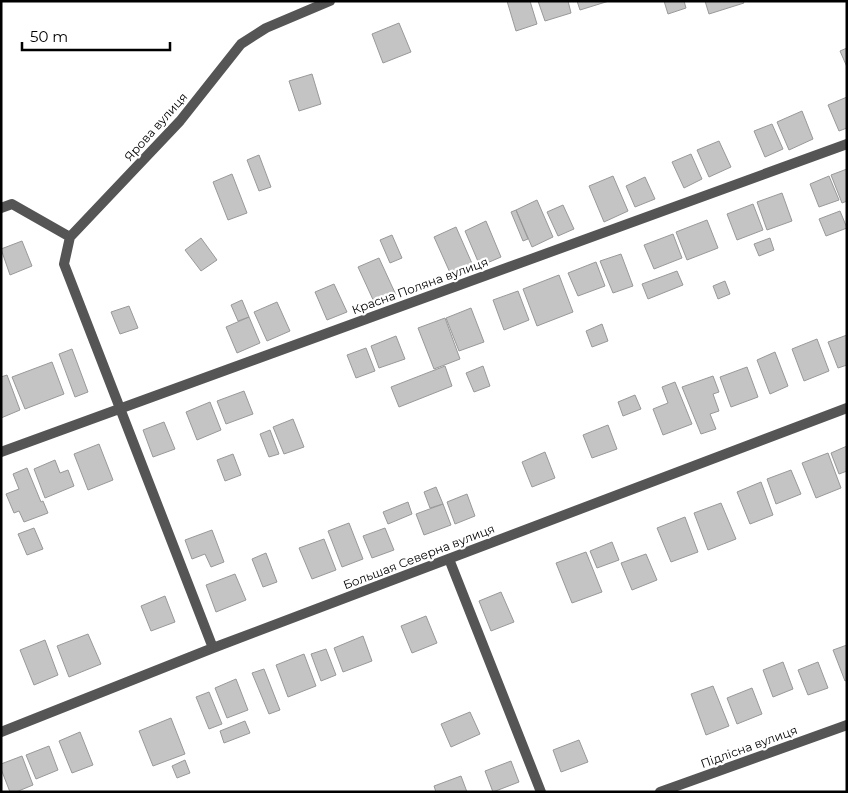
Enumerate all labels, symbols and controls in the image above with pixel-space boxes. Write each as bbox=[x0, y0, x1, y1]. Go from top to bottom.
scale bar bbox=[22, 20, 170, 52]
text: 50 m bbox=[30, 27, 68, 46]
street label: Ярова вулиця bbox=[121, 89, 190, 164]
street label: Красна Поляна вулиця bbox=[350, 254, 490, 317]
street label: Большая Северна вулиця bbox=[341, 521, 497, 592]
street label: Підлісна вулиця bbox=[698, 722, 799, 771]

